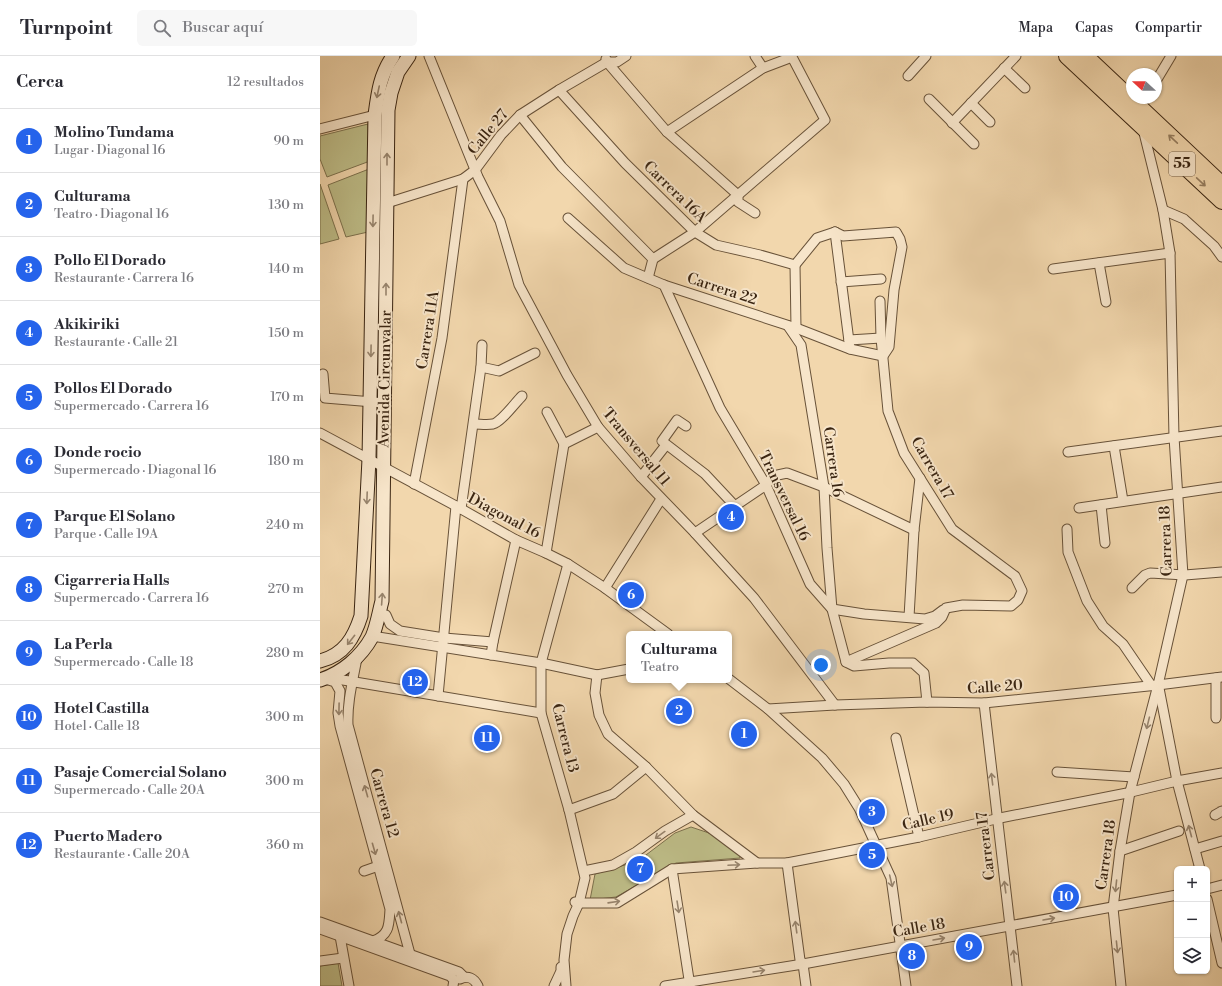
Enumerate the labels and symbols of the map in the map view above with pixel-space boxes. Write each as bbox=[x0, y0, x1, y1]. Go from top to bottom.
north arrow bbox=[1126, 68, 1162, 104]
one-way arrow bbox=[374, 85, 382, 98]
street label: Calle 27 bbox=[464, 105, 513, 159]
one-way arrow bbox=[1168, 134, 1178, 144]
road number: 55 bbox=[1169, 152, 1195, 176]
one-way arrow bbox=[383, 153, 391, 166]
street label: Carrera 16A bbox=[639, 157, 711, 227]
one-way arrow bbox=[1196, 177, 1206, 187]
one-way arrow bbox=[369, 214, 377, 227]
street label: Carrera 22 bbox=[684, 269, 760, 309]
one-way arrow bbox=[382, 283, 390, 296]
street label: Carrera 11A bbox=[412, 289, 444, 371]
street label: Avenida Circunvalar bbox=[374, 310, 396, 449]
one-way arrow bbox=[367, 344, 375, 357]
street label: Transversal 11 bbox=[598, 404, 675, 490]
street label: Carrera 16 bbox=[819, 426, 847, 498]
street label: Carrera 17 bbox=[907, 433, 958, 503]
street label: Transversal 16 bbox=[754, 448, 814, 544]
street label: Diagonal 16 bbox=[464, 489, 544, 543]
one-way arrow bbox=[363, 491, 371, 504]
pin: 4 bbox=[718, 502, 744, 532]
street label: Carrera 18 bbox=[1155, 505, 1177, 577]
pin: 6 bbox=[618, 580, 644, 610]
one-way arrow bbox=[378, 593, 385, 606]
one-way arrow bbox=[346, 634, 355, 645]
your location bbox=[811, 655, 831, 675]
pin: 12 bbox=[402, 667, 428, 697]
street label: Calle 20 bbox=[966, 676, 1024, 698]
pin: 2 bbox=[666, 696, 692, 726]
one-way arrow bbox=[335, 702, 343, 715]
street label: Carrera 13 bbox=[547, 702, 583, 774]
one-way arrow bbox=[1144, 716, 1151, 729]
pin: 1 bbox=[731, 719, 757, 749]
pin: 11 bbox=[474, 723, 500, 753]
street label: Carrera 12 bbox=[365, 766, 403, 840]
one-way arrow bbox=[988, 773, 996, 786]
one-way arrow bbox=[361, 785, 369, 798]
pin: 3 bbox=[859, 797, 885, 827]
street label: Calle 19 bbox=[900, 805, 956, 835]
street label: Carrera 17 bbox=[972, 810, 1000, 881]
street label: Carrera 18 bbox=[1092, 818, 1120, 892]
one-way arrow bbox=[1186, 825, 1193, 838]
one-way arrow bbox=[655, 831, 666, 839]
pin: 5 bbox=[859, 840, 885, 870]
one-way arrow bbox=[371, 842, 378, 855]
pin: 7 bbox=[627, 854, 653, 884]
one-way arrow bbox=[727, 861, 740, 868]
one-way arrow bbox=[888, 874, 896, 887]
one-way arrow bbox=[1112, 879, 1119, 892]
one-way arrow bbox=[1001, 881, 1009, 894]
pin: 10 bbox=[1053, 882, 1079, 912]
one-way arrow bbox=[607, 899, 620, 906]
one-way arrow bbox=[674, 900, 682, 913]
one-way arrow bbox=[396, 911, 403, 924]
street label: Calle 18 bbox=[891, 914, 947, 942]
one-way arrow bbox=[1042, 915, 1055, 923]
one-way arrow bbox=[792, 921, 800, 934]
pin: 9 bbox=[956, 932, 982, 962]
one-way arrow bbox=[932, 935, 945, 943]
one-way arrow bbox=[1114, 940, 1121, 953]
pin: 8 bbox=[899, 941, 925, 971]
one-way arrow bbox=[1010, 950, 1017, 963]
one-way arrow bbox=[752, 967, 765, 975]

